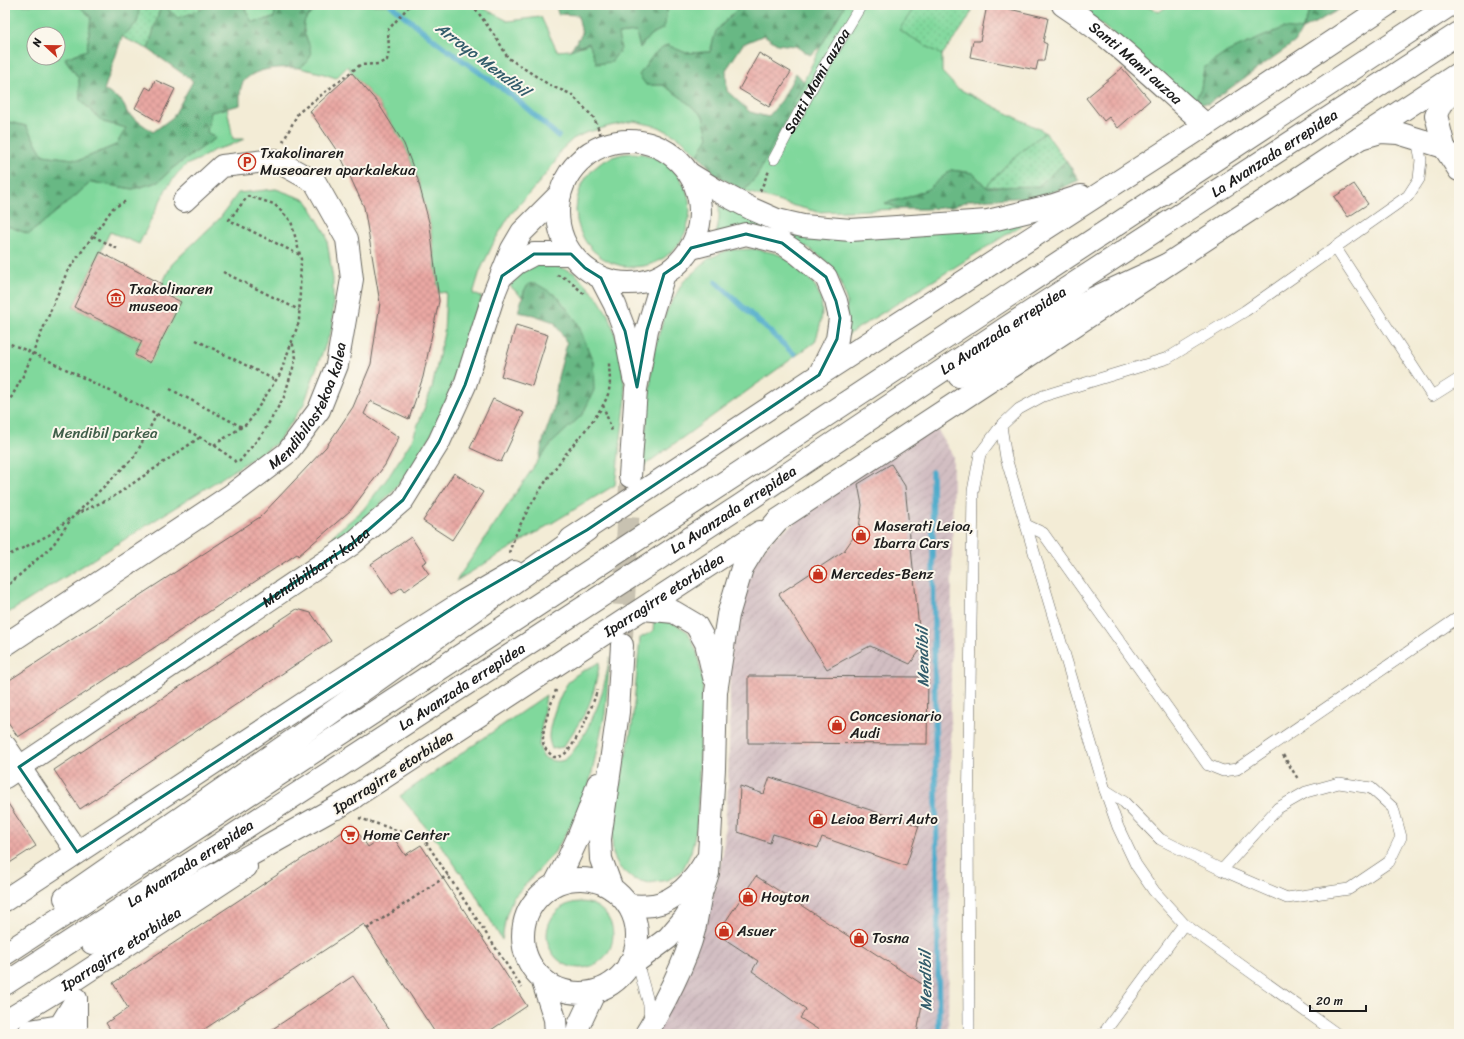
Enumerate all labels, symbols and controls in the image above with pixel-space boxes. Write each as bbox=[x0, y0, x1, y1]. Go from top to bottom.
water label: Arroyo Mendibil bbox=[428, 14, 539, 107]
street label: Santi Mami auzoa bbox=[1083, 14, 1189, 112]
street label: Santi Mami auzoa bbox=[777, 23, 857, 138]
north arrow bbox=[26, 26, 66, 66]
text: N bbox=[27, 35, 48, 50]
street label: La Avanzada errepidea bbox=[1205, 102, 1344, 204]
place label: Txakolinaren Museoaren aparkalekua bbox=[260, 140, 416, 183]
parking icon: Txakolinaren Museoaren aparkalekua bbox=[237, 152, 257, 172]
place label: Txakolinaren museoa bbox=[129, 276, 213, 319]
street label: La Avanzada errepidea bbox=[934, 279, 1072, 382]
museum icon: Txakolinaren museoa bbox=[106, 288, 126, 308]
street label: Mendibilostekoa kalea bbox=[262, 340, 354, 476]
park label: Mendibil parkea bbox=[52, 420, 158, 446]
street label: La Avanzada errepidea bbox=[665, 458, 802, 561]
place label: Maserati Leioa, Ibarra Cars bbox=[873, 513, 974, 556]
street label: Mendibilbarri kalea bbox=[256, 520, 377, 614]
shop icon: Maserati Leioa, Ibarra Cars bbox=[851, 525, 871, 545]
street label: Iparragirre etorbidea bbox=[597, 545, 730, 645]
place label: Mercedes-Benz bbox=[831, 561, 935, 587]
shop icon: Mercedes-Benz bbox=[808, 564, 828, 584]
water label: Mendibil bbox=[907, 623, 938, 687]
street label: La Avanzada errepidea bbox=[393, 635, 531, 738]
place label: Concesionario Audi bbox=[849, 703, 942, 746]
shop icon: Concesionario Audi bbox=[827, 715, 847, 735]
street label: Iparragirre etorbidea bbox=[326, 723, 459, 822]
place label: Leioa Berri Auto bbox=[831, 806, 938, 832]
shop icon: Leioa Berri Auto bbox=[808, 809, 828, 829]
street label: La Avanzada errepidea bbox=[121, 812, 259, 915]
place label: Home Center bbox=[363, 822, 450, 848]
supermarket icon: Home Center bbox=[340, 825, 360, 845]
place label: Hoyton bbox=[761, 884, 809, 910]
shop icon: Hoyton bbox=[738, 887, 758, 907]
street label: Iparragirre etorbidea bbox=[54, 900, 187, 999]
place label: Asuer bbox=[736, 918, 776, 944]
shop icon: Asuer bbox=[714, 921, 734, 941]
place label: Tosna bbox=[872, 925, 910, 951]
shop icon: Tosna bbox=[849, 928, 869, 948]
water label: Mendibil bbox=[910, 947, 941, 1011]
scale bar bbox=[1310, 987, 1366, 1013]
text: 20 m bbox=[1316, 990, 1343, 1012]

